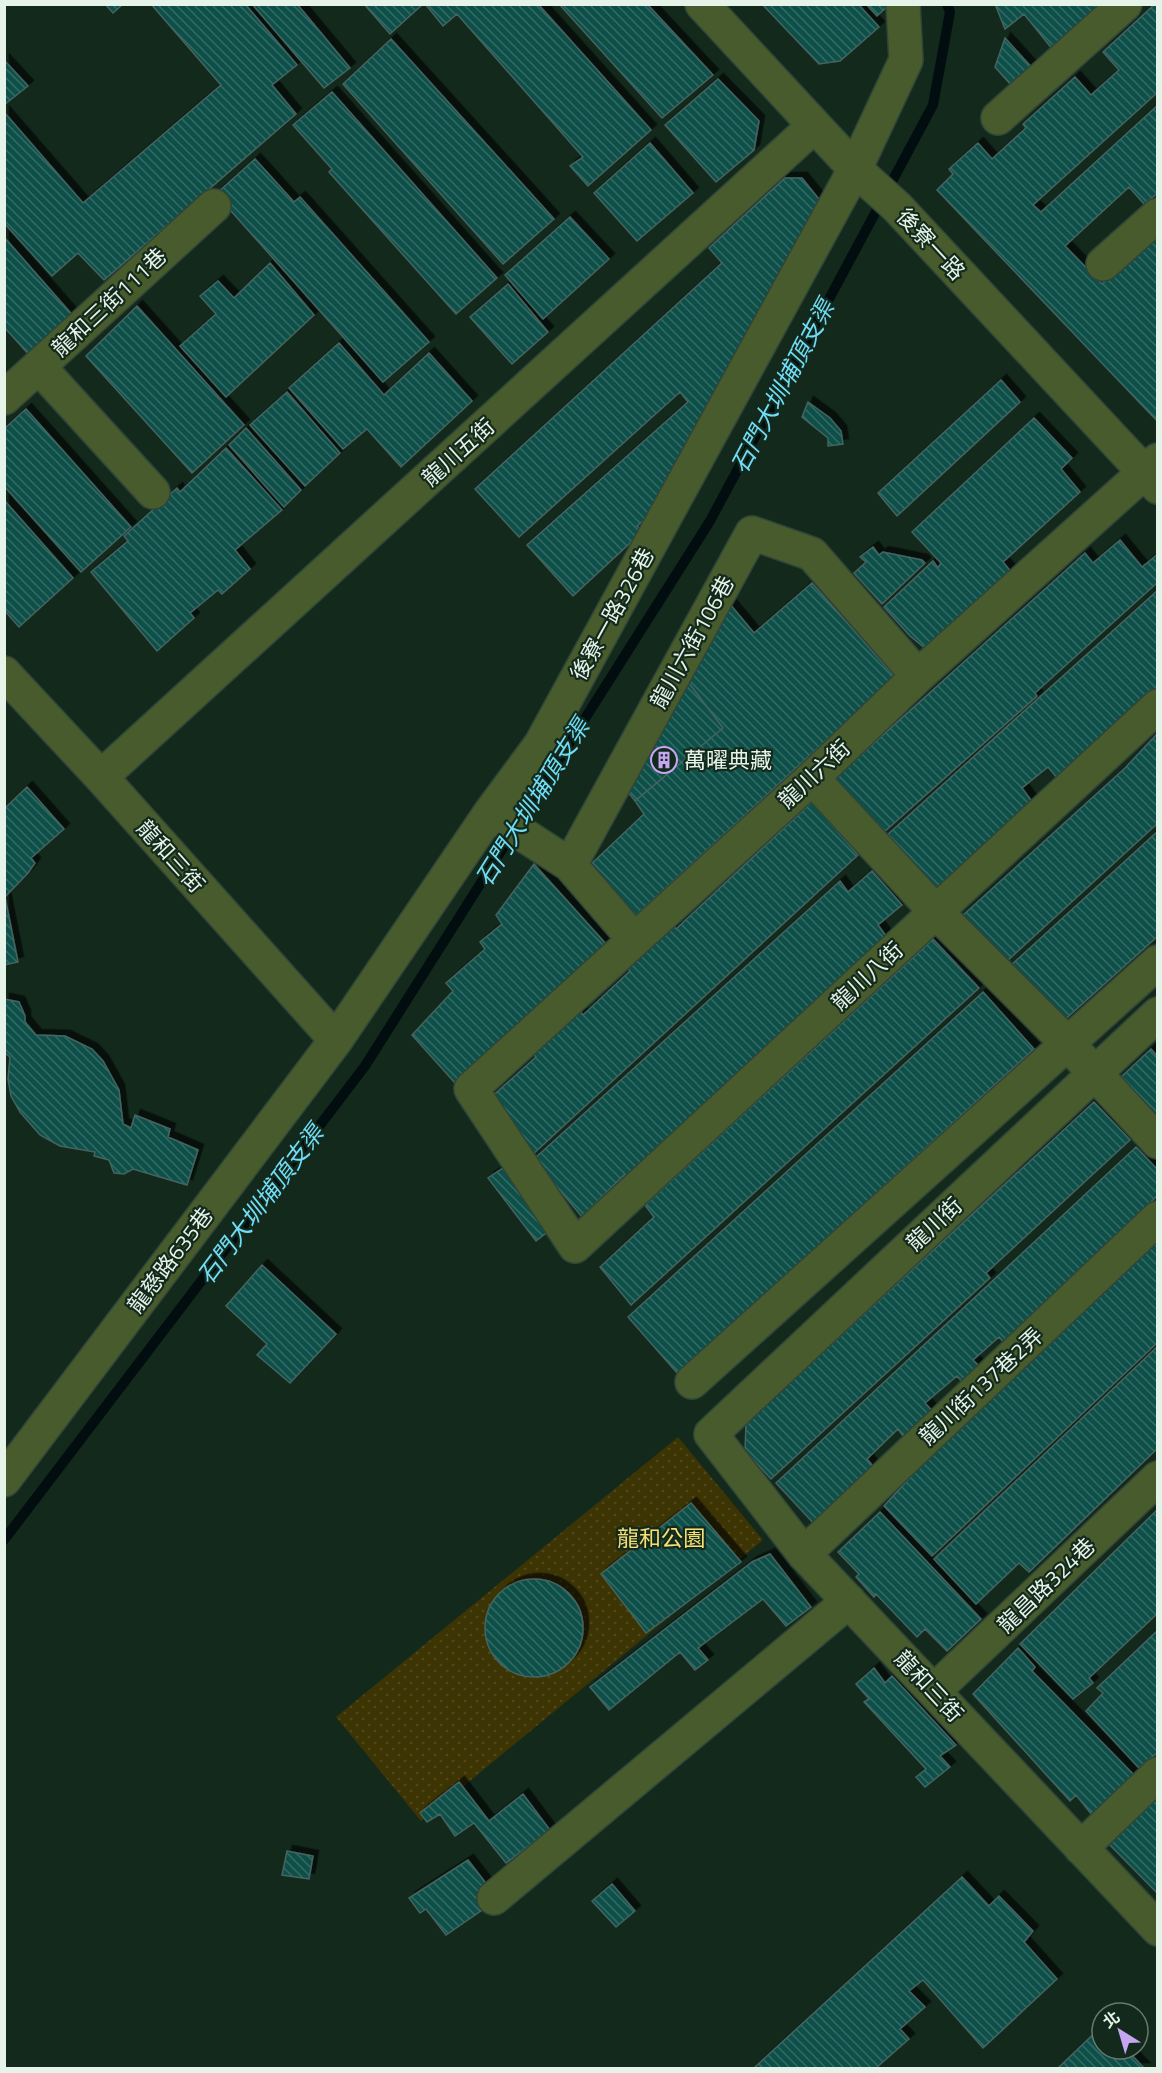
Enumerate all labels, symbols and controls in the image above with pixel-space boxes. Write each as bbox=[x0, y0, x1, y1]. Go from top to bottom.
street label: 後寮一路 bbox=[889, 200, 973, 288]
street label: 龍和三街111巷 bbox=[44, 239, 174, 365]
water label: 石門大圳埔頂支渠 bbox=[721, 290, 844, 479]
street label: 龍川五街 bbox=[414, 410, 502, 494]
street label: 後寮一路326巷 bbox=[562, 541, 662, 687]
street label: 龍川六街106巷 bbox=[642, 569, 742, 715]
water label: 石門大圳埔頂支渠 bbox=[466, 709, 600, 893]
street label: 龍川六街 bbox=[770, 732, 858, 816]
place label: 萬曜典藏 bbox=[684, 743, 772, 777]
building icon: 萬曜典藏 bbox=[649, 745, 679, 775]
street label: 龍和三街 bbox=[129, 812, 213, 900]
street label: 龍川八街 bbox=[823, 934, 911, 1018]
water label: 石門大圳埔頂支渠 bbox=[188, 1114, 334, 1292]
street label: 龍川街 bbox=[898, 1189, 970, 1259]
street label: 龍慈路635巷 bbox=[119, 1200, 221, 1320]
street label: 龍川街137巷2弄 bbox=[911, 1319, 1051, 1453]
park label: 龍和公園 bbox=[617, 1521, 705, 1555]
street label: 龍昌路324巷 bbox=[989, 1529, 1103, 1641]
street label: 龍和三街 bbox=[887, 1642, 971, 1730]
north arrow bbox=[1090, 2001, 1150, 2061]
text: 北 bbox=[1097, 2005, 1125, 2033]

